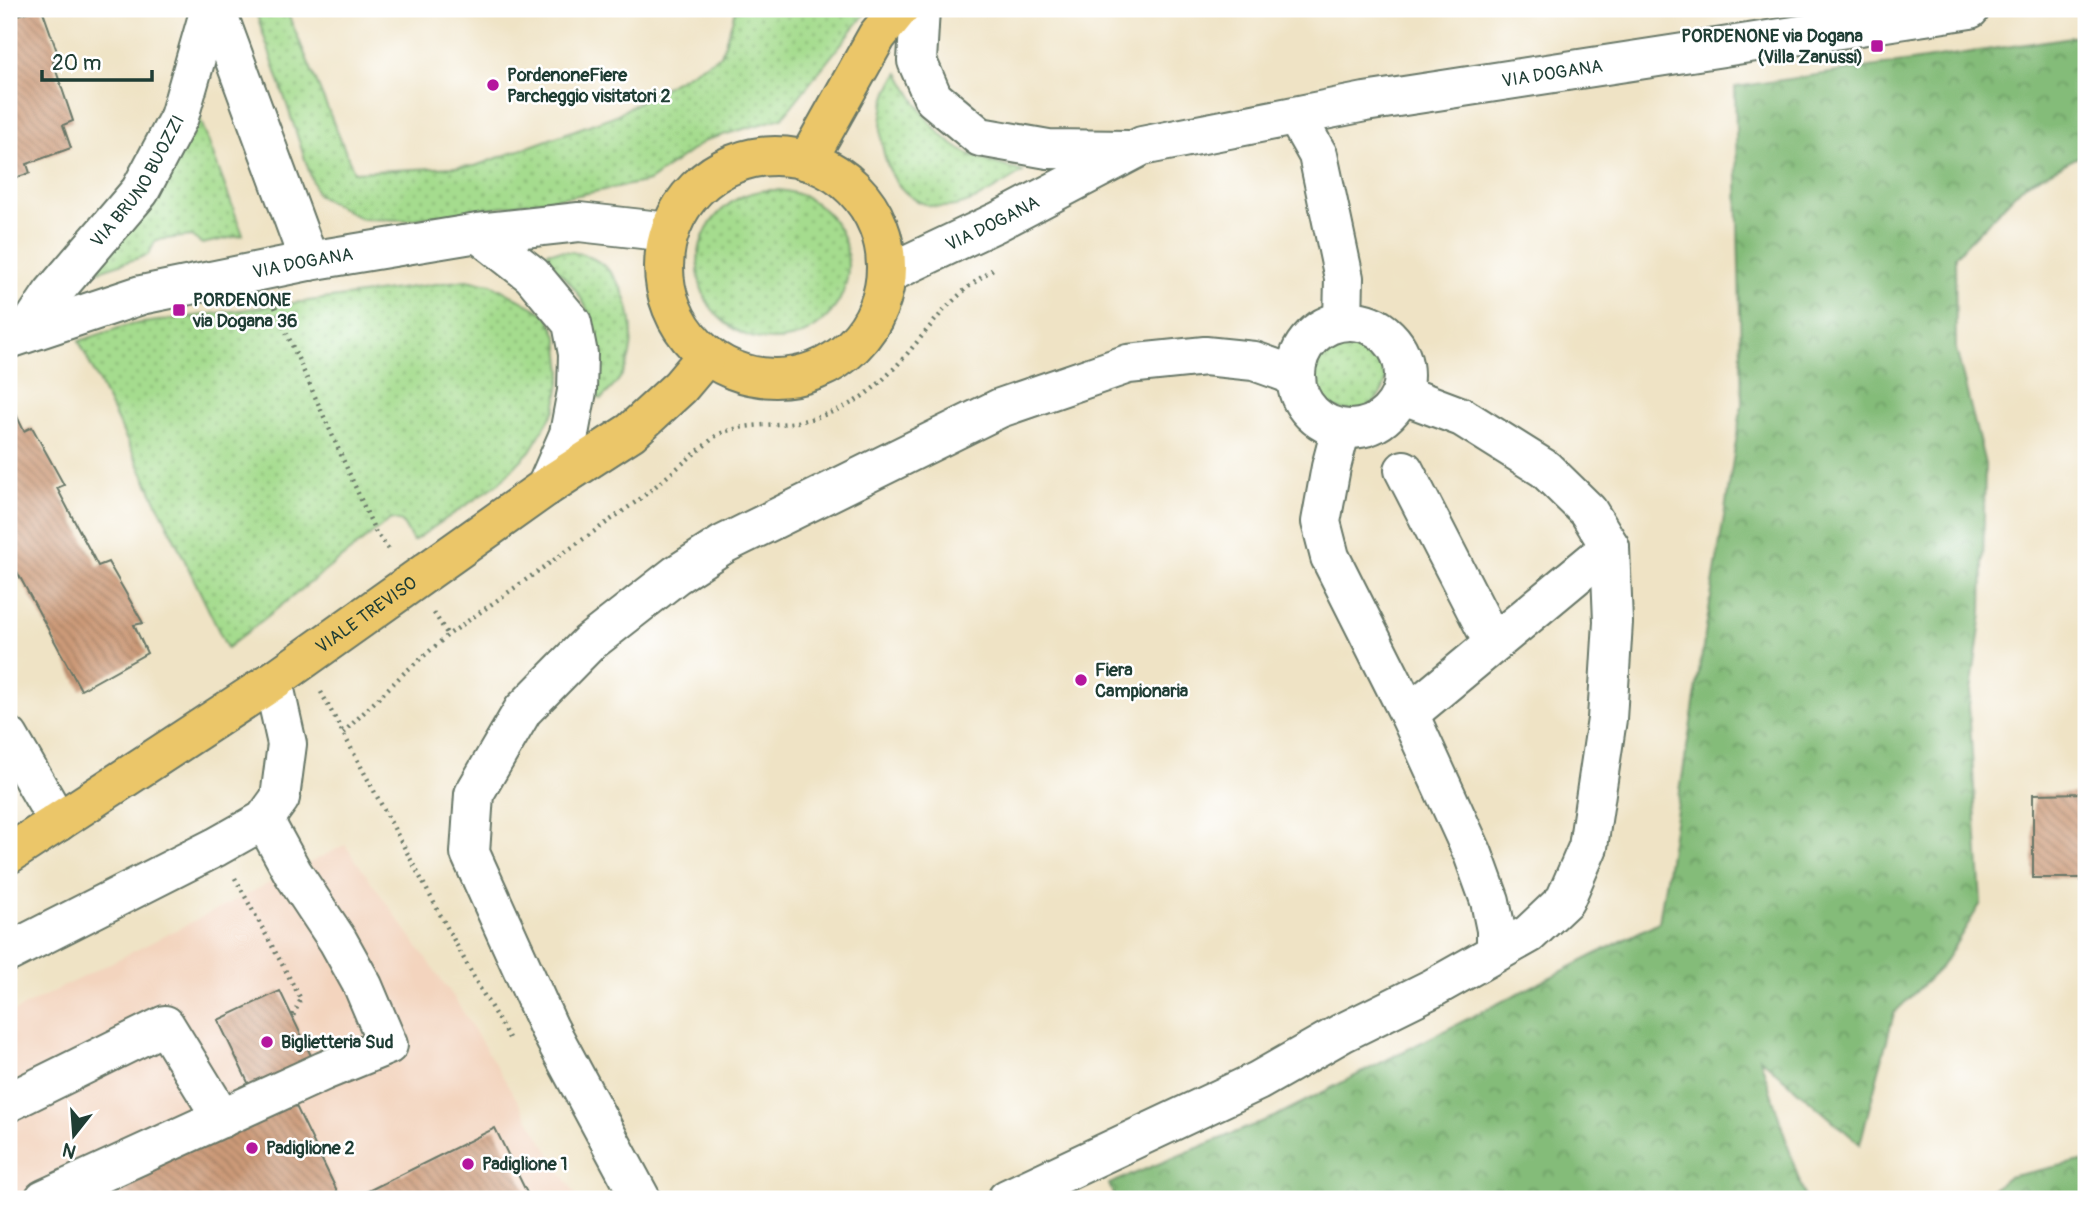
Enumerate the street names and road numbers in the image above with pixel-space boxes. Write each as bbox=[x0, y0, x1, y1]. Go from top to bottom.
street label: VIA DOGANA bbox=[1500, 54, 1604, 92]
street label: VIA BRUNO BUOZZI bbox=[85, 111, 189, 252]
street label: VIA DOGANA bbox=[942, 190, 1044, 256]
street label: VIA DOGANA bbox=[250, 242, 355, 284]
street label: VIALE TREVISO bbox=[311, 571, 421, 658]

